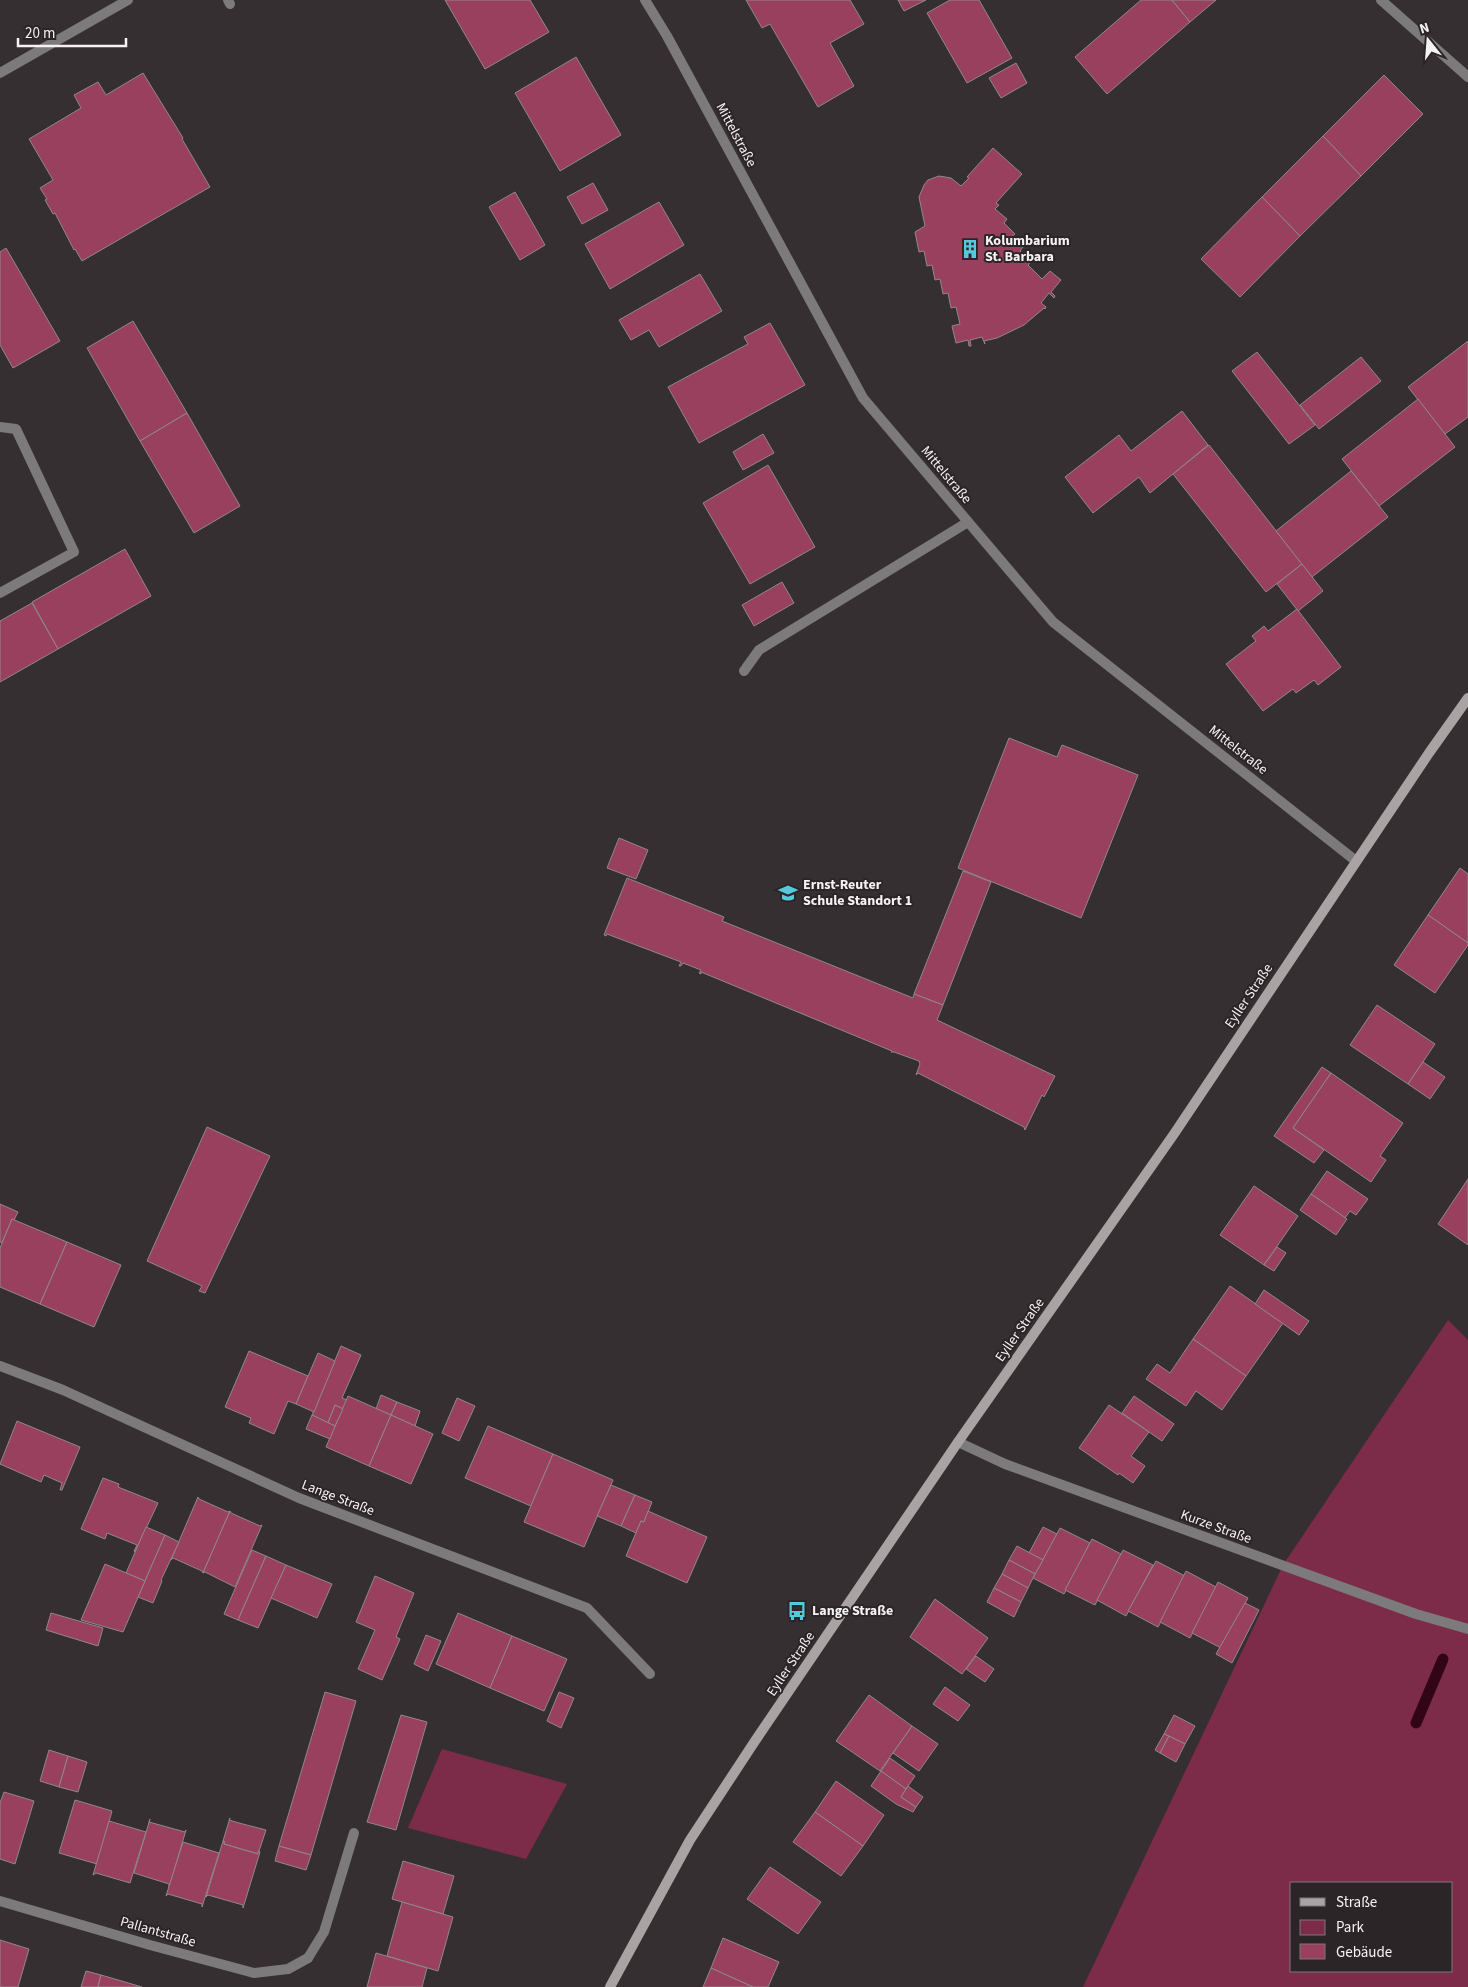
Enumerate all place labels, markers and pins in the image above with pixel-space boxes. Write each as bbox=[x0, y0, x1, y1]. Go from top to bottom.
place label: Kolumbarium St. Barbara bbox=[985, 231, 1070, 267]
building icon: Kolumbarium St. Barbara bbox=[959, 238, 981, 260]
place label: Ernst-Reuter Schule Standort 1 bbox=[803, 875, 912, 911]
school or university icon: Ernst-Reuter Schule Standort 1 bbox=[777, 882, 799, 904]
bus stop icon: Lange Straße bbox=[786, 1600, 808, 1622]
place label: Lange Straße bbox=[812, 1601, 893, 1621]

